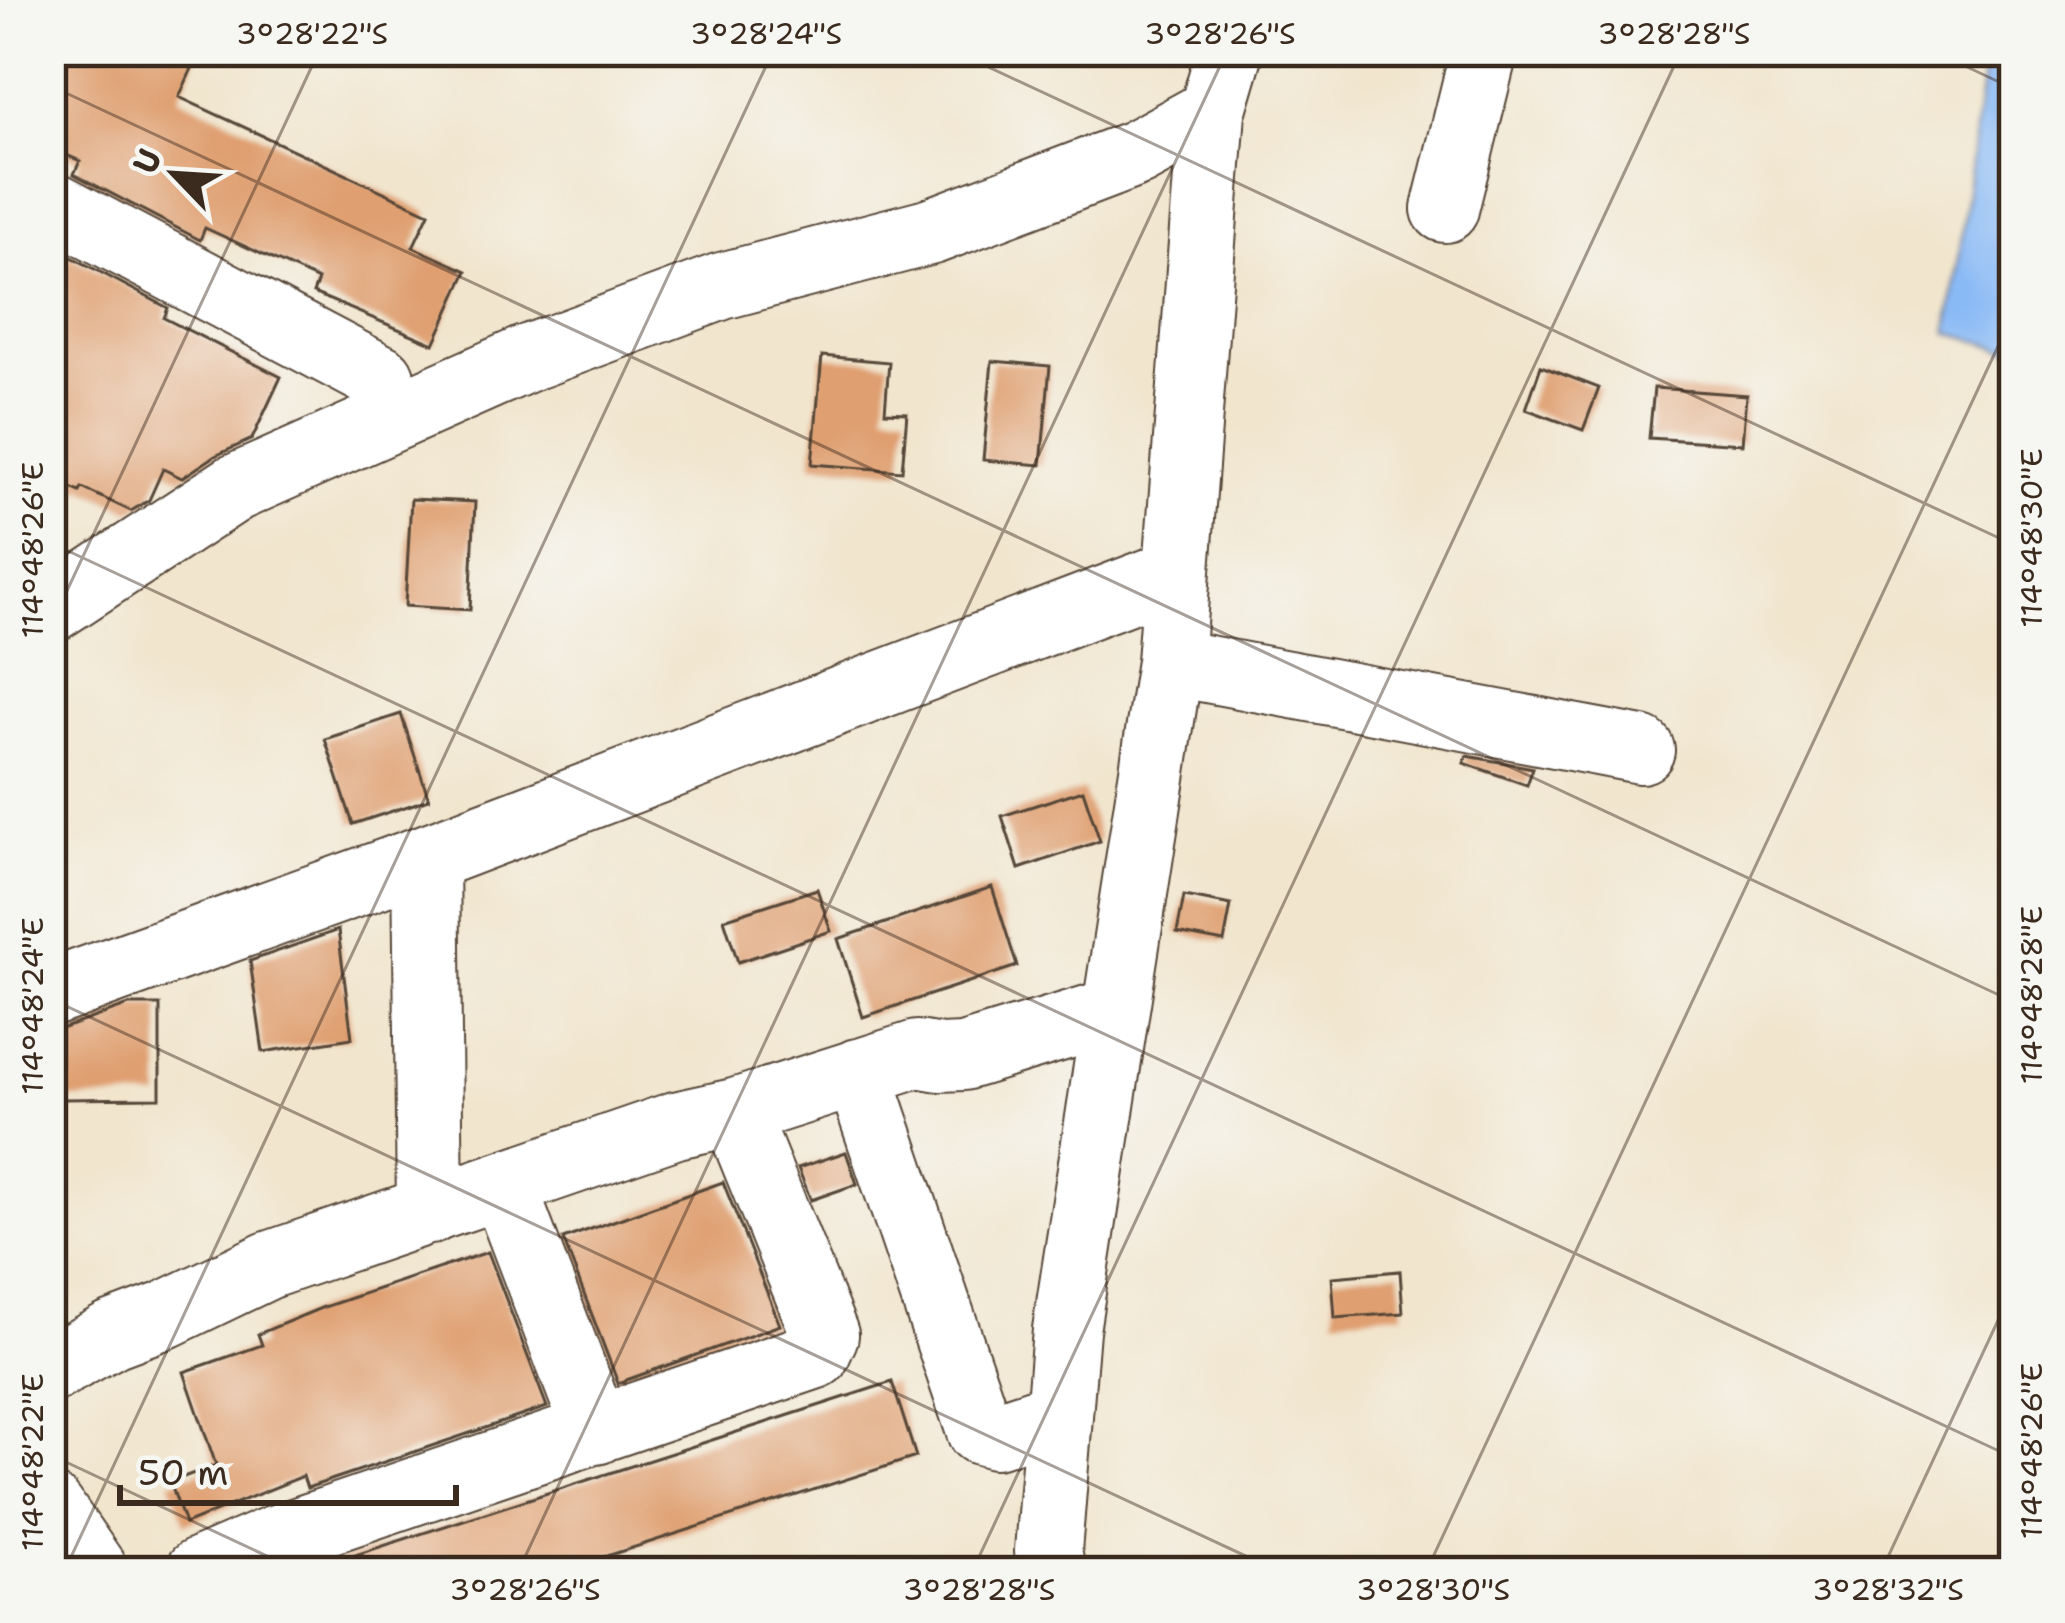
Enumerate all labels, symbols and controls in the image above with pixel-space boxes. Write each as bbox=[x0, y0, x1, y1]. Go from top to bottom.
text: 3°28'22"S bbox=[236, 13, 388, 54]
text: 3°28'24"S bbox=[690, 13, 842, 54]
text: 3°28'26"S bbox=[1144, 13, 1296, 54]
text: 3°28'28"S bbox=[1597, 13, 1751, 54]
north arrow bbox=[114, 114, 234, 234]
text: U bbox=[122, 142, 172, 181]
text: 114°48'30"E bbox=[2011, 448, 2052, 628]
text: 114°48'26"E bbox=[12, 462, 53, 638]
text: 114°48'28"E bbox=[2011, 906, 2052, 1084]
text: 114°48'24"E bbox=[12, 917, 53, 1095]
text: 114°48'26"E bbox=[2011, 1363, 2052, 1539]
text: 114°48'22"E bbox=[12, 1373, 53, 1551]
scale bar bbox=[120, 1431, 456, 1505]
text: 50 m bbox=[138, 1448, 228, 1497]
text: 3°28'26"S bbox=[449, 1569, 601, 1610]
text: 3°28'28"S bbox=[902, 1569, 1056, 1610]
text: 3°28'30"S bbox=[1356, 1569, 1510, 1610]
text: 3°28'32"S bbox=[1812, 1569, 1964, 1610]

